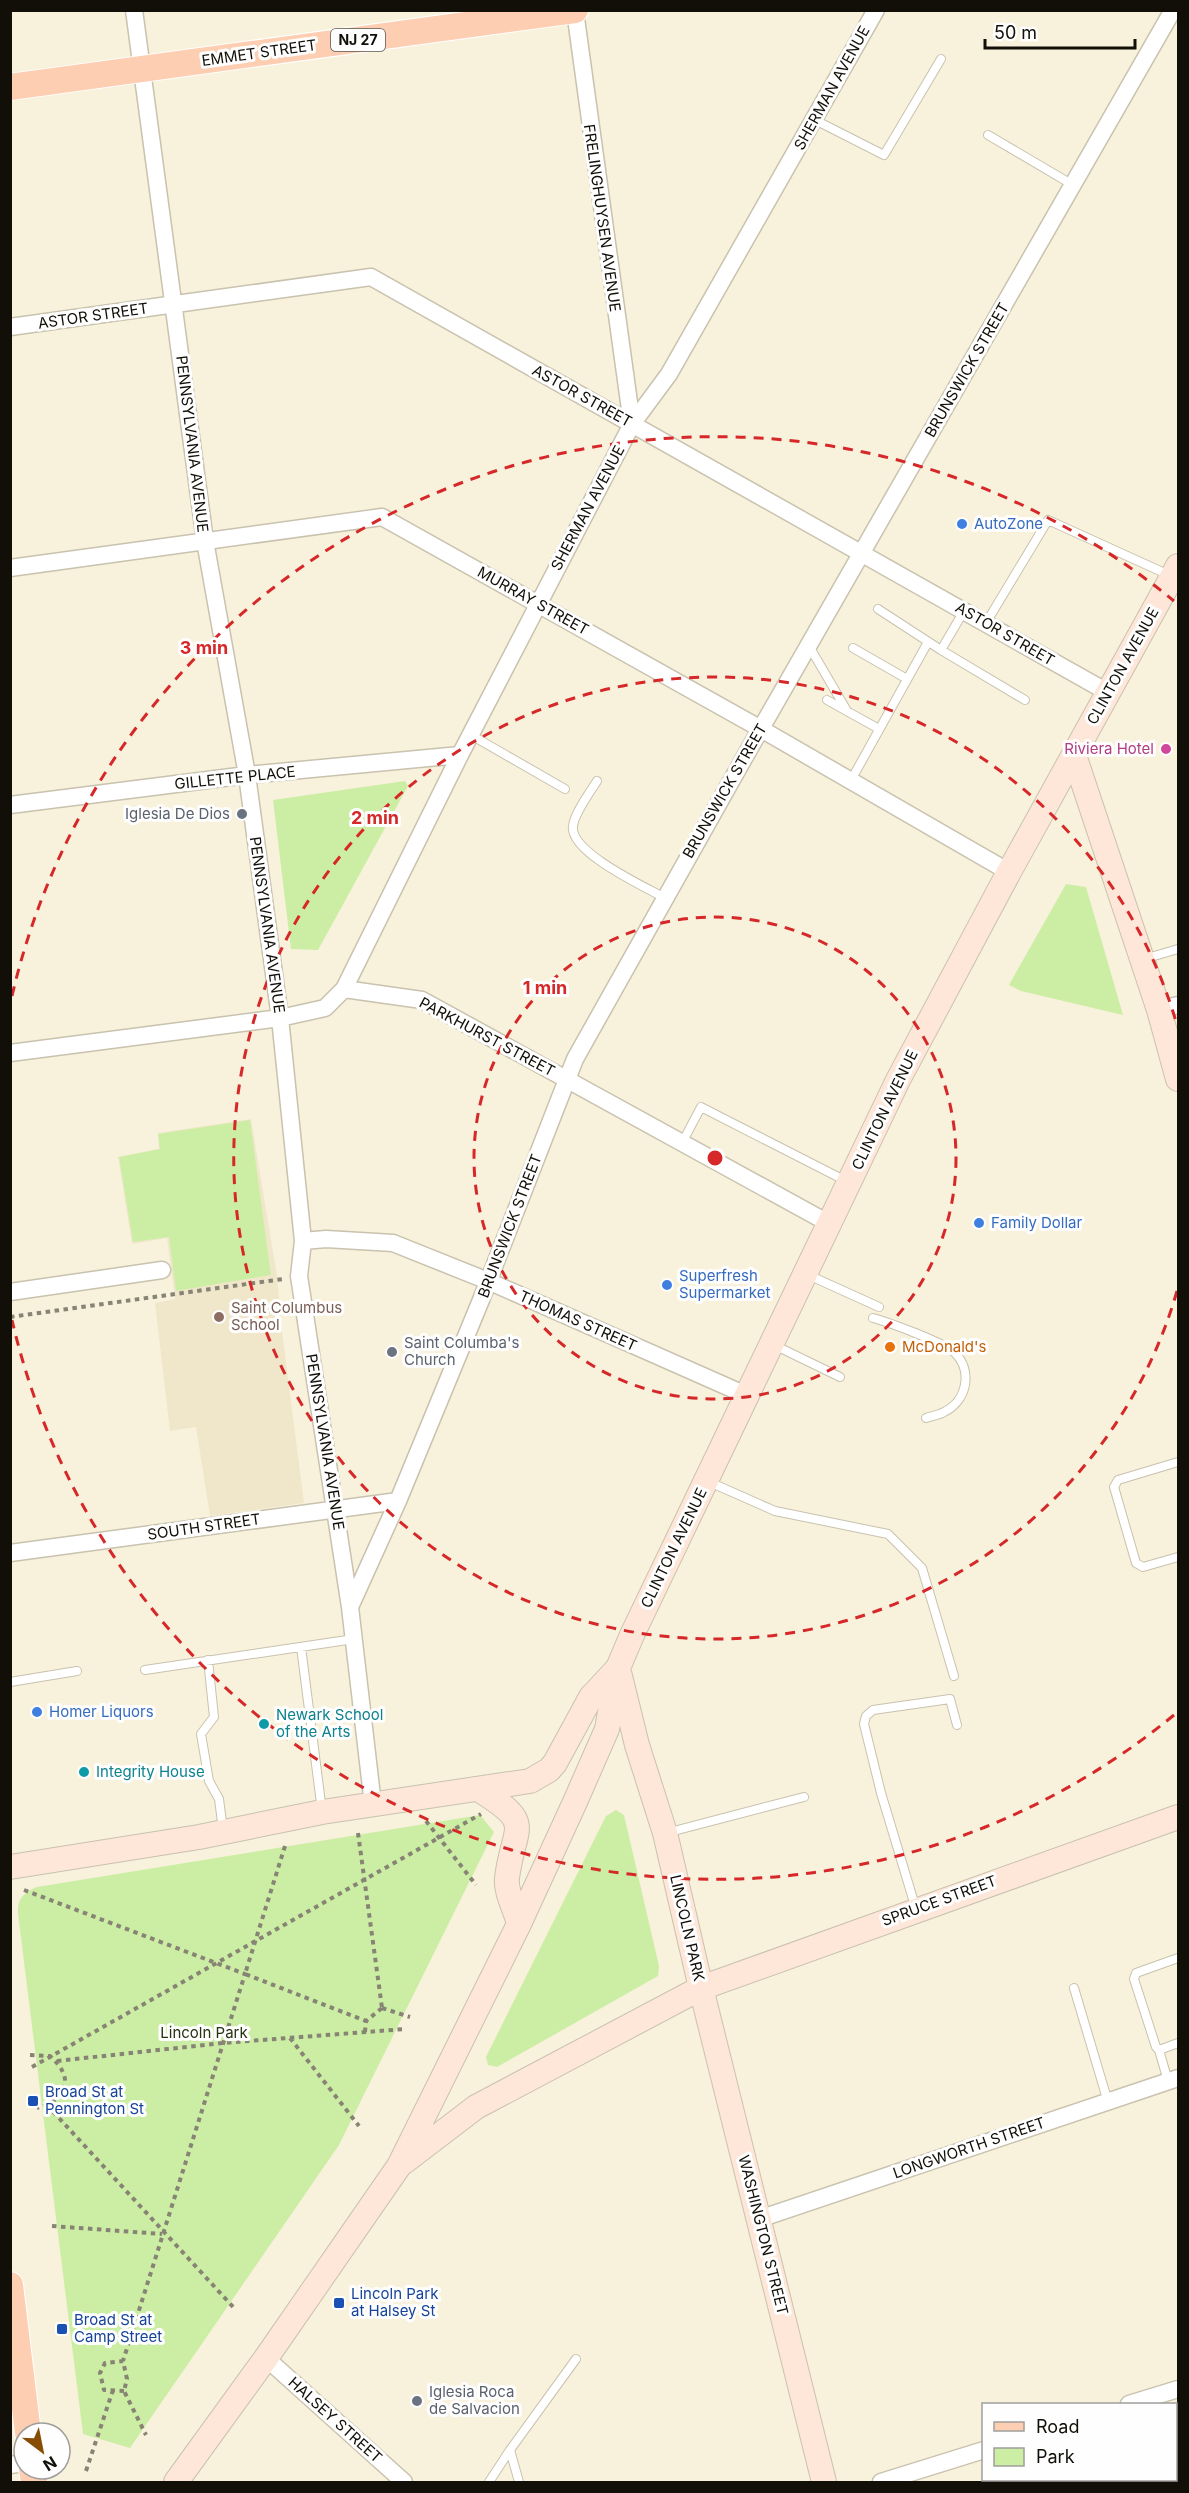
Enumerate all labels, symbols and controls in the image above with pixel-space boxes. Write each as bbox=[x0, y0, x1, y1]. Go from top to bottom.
scale bar bbox=[985, 12, 1135, 50]
street label: SHERMAN AVENUE bbox=[790, 22, 874, 153]
text: 50 m bbox=[994, 22, 1037, 43]
road number: NJ 27 bbox=[331, 29, 385, 51]
street label: EMMET STREET bbox=[200, 35, 318, 70]
street label: FRELINGHUYSEN AVENUE bbox=[580, 123, 625, 313]
street label: ASTOR STREET bbox=[37, 298, 149, 333]
street label: BRUNSWICK STREET bbox=[920, 299, 1013, 440]
street label: PENNSYLVANIA AVENUE bbox=[172, 354, 213, 534]
street label: ASTOR STREET bbox=[529, 360, 635, 431]
street label: SHERMAN AVENUE bbox=[547, 442, 629, 574]
place label: AutoZone bbox=[974, 514, 1043, 533]
marker: AutoZone bbox=[955, 517, 969, 531]
street label: MURRAY STREET bbox=[474, 562, 592, 639]
street label: ASTOR STREET bbox=[952, 598, 1058, 670]
street label: CLINTON AVENUE bbox=[1082, 604, 1163, 728]
text: 3 min bbox=[180, 637, 228, 658]
street label: BRUNSWICK STREET bbox=[678, 720, 771, 861]
place label: Riviera Hotel bbox=[1064, 739, 1154, 758]
marker: Riviera Hotel bbox=[1159, 742, 1173, 756]
street label: GILLETTE PLACE bbox=[173, 762, 296, 793]
place label: Iglesia De Dios bbox=[125, 804, 230, 823]
marker: Iglesia De Dios bbox=[235, 807, 249, 821]
text: 2 min bbox=[351, 807, 399, 828]
street label: PENNSYLVANIA AVENUE bbox=[246, 835, 289, 1014]
text: 1 min bbox=[523, 977, 567, 998]
street label: PARKHURST STREET bbox=[416, 993, 558, 1080]
street label: CLINTON AVENUE bbox=[847, 1047, 922, 1173]
centre of rings bbox=[705, 1148, 725, 1168]
street label: BRUNSWICK STREET bbox=[473, 1151, 546, 1300]
place label: Family Dollar bbox=[991, 1213, 1083, 1232]
marker: Family Dollar bbox=[972, 1216, 986, 1230]
place label: Superfresh Supermarket bbox=[679, 1266, 770, 1302]
marker: Superfresh Supermarket bbox=[660, 1278, 674, 1292]
street label: THOMAS STREET bbox=[516, 1286, 640, 1355]
place label: Saint Columbus School bbox=[231, 1298, 342, 1334]
marker: Saint Columbus School bbox=[212, 1310, 226, 1324]
place label: Saint Columba's Church bbox=[404, 1333, 520, 1369]
place label: McDonald's bbox=[902, 1337, 987, 1356]
marker: McDonald's bbox=[883, 1340, 897, 1354]
marker: Saint Columba's Church bbox=[385, 1345, 399, 1359]
street label: PENNSYLVANIA AVENUE bbox=[302, 1352, 349, 1531]
street label: CLINTON AVENUE bbox=[636, 1485, 711, 1611]
street label: SOUTH STREET bbox=[146, 1509, 262, 1544]
place label: Homer Liquors bbox=[49, 1702, 154, 1721]
marker: Homer Liquors bbox=[30, 1705, 44, 1719]
place label: Newark School of the Arts bbox=[276, 1705, 384, 1741]
marker: Newark School of the Arts bbox=[257, 1717, 271, 1731]
place label: Integrity House bbox=[96, 1762, 205, 1781]
marker: Integrity House bbox=[77, 1765, 91, 1779]
street label: SPRUCE STREET bbox=[879, 1871, 999, 1930]
street label: LINCOLN PARK bbox=[666, 1873, 709, 1983]
park label: Lincoln Park bbox=[160, 2023, 248, 2042]
place label: Broad St at Pennington St bbox=[45, 2082, 144, 2118]
marker: Broad St at Pennington St bbox=[26, 2094, 40, 2108]
street label: LONGWORTH STREET bbox=[890, 2113, 1047, 2182]
street label: WASHINGTON STREET bbox=[734, 2153, 793, 2317]
place label: Lincoln Park at Halsey St bbox=[351, 2284, 439, 2320]
marker: Lincoln Park at Halsey St bbox=[332, 2296, 346, 2310]
place label: Broad St at Camp Street bbox=[74, 2310, 162, 2346]
marker: Broad St at Camp Street bbox=[55, 2322, 69, 2336]
street label: HALSEY STREET bbox=[284, 2373, 386, 2467]
place label: Iglesia Roca de Salvacion bbox=[429, 2382, 520, 2418]
marker: Iglesia Roca de Salvacion bbox=[410, 2394, 424, 2408]
legend bbox=[982, 2403, 1177, 2481]
text: Road bbox=[1036, 2416, 1079, 2437]
north arrow bbox=[12, 2421, 72, 2481]
text: Park bbox=[1036, 2446, 1075, 2467]
text: N bbox=[39, 2452, 60, 2475]

